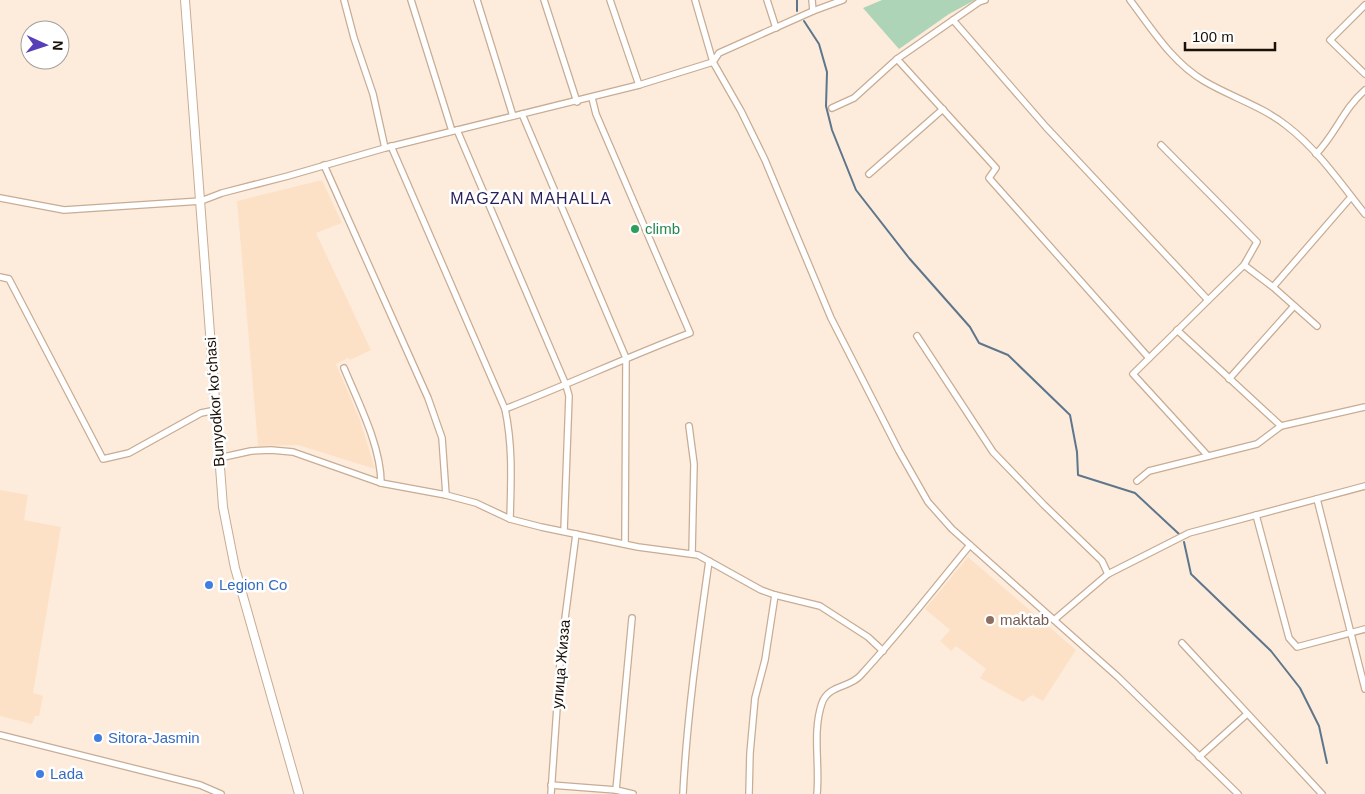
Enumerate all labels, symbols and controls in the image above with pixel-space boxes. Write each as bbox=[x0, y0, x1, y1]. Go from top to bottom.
north arrow bbox=[20, 20, 70, 70]
scale bar bbox=[1185, 20, 1275, 52]
text: 100 m bbox=[1192, 28, 1234, 45]
text: N bbox=[50, 40, 66, 51]
district label: MAGZAN MAHALLA bbox=[450, 190, 612, 207]
place label: climb bbox=[645, 220, 680, 237]
marker: climb bbox=[629, 223, 641, 235]
street label: Bunyodkor koʻchasi bbox=[201, 337, 228, 468]
place label: Legion Co bbox=[219, 576, 287, 593]
marker: Legion Co bbox=[203, 579, 215, 591]
place label: maktab bbox=[1000, 611, 1049, 628]
marker: maktab bbox=[984, 614, 996, 626]
street label: улица Жизза bbox=[548, 618, 573, 709]
place label: Sitora-Jasmin bbox=[108, 729, 200, 746]
marker: Sitora-Jasmin bbox=[92, 732, 104, 744]
place label: Lada bbox=[50, 765, 84, 782]
marker: Lada bbox=[34, 768, 46, 780]

